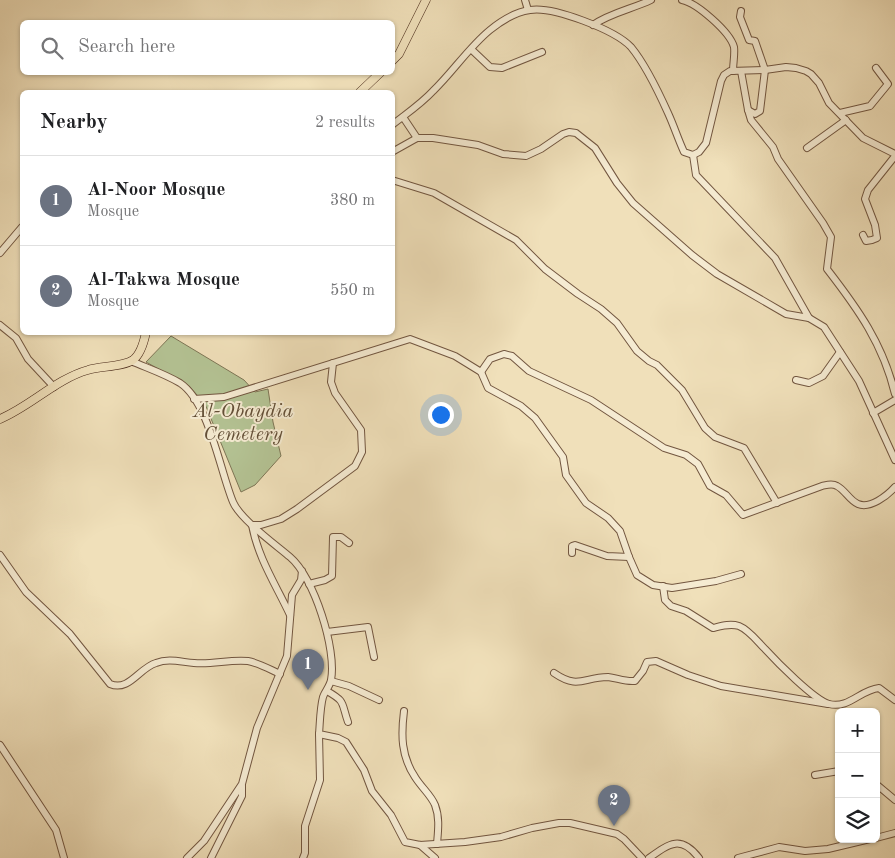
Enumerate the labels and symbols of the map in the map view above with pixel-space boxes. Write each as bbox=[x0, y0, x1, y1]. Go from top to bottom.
park label: Al-Obaydia Cemetery bbox=[192, 402, 294, 445]
your location bbox=[428, 402, 454, 428]
pin: 1 bbox=[292, 649, 324, 690]
pin: 2 bbox=[598, 785, 630, 826]

